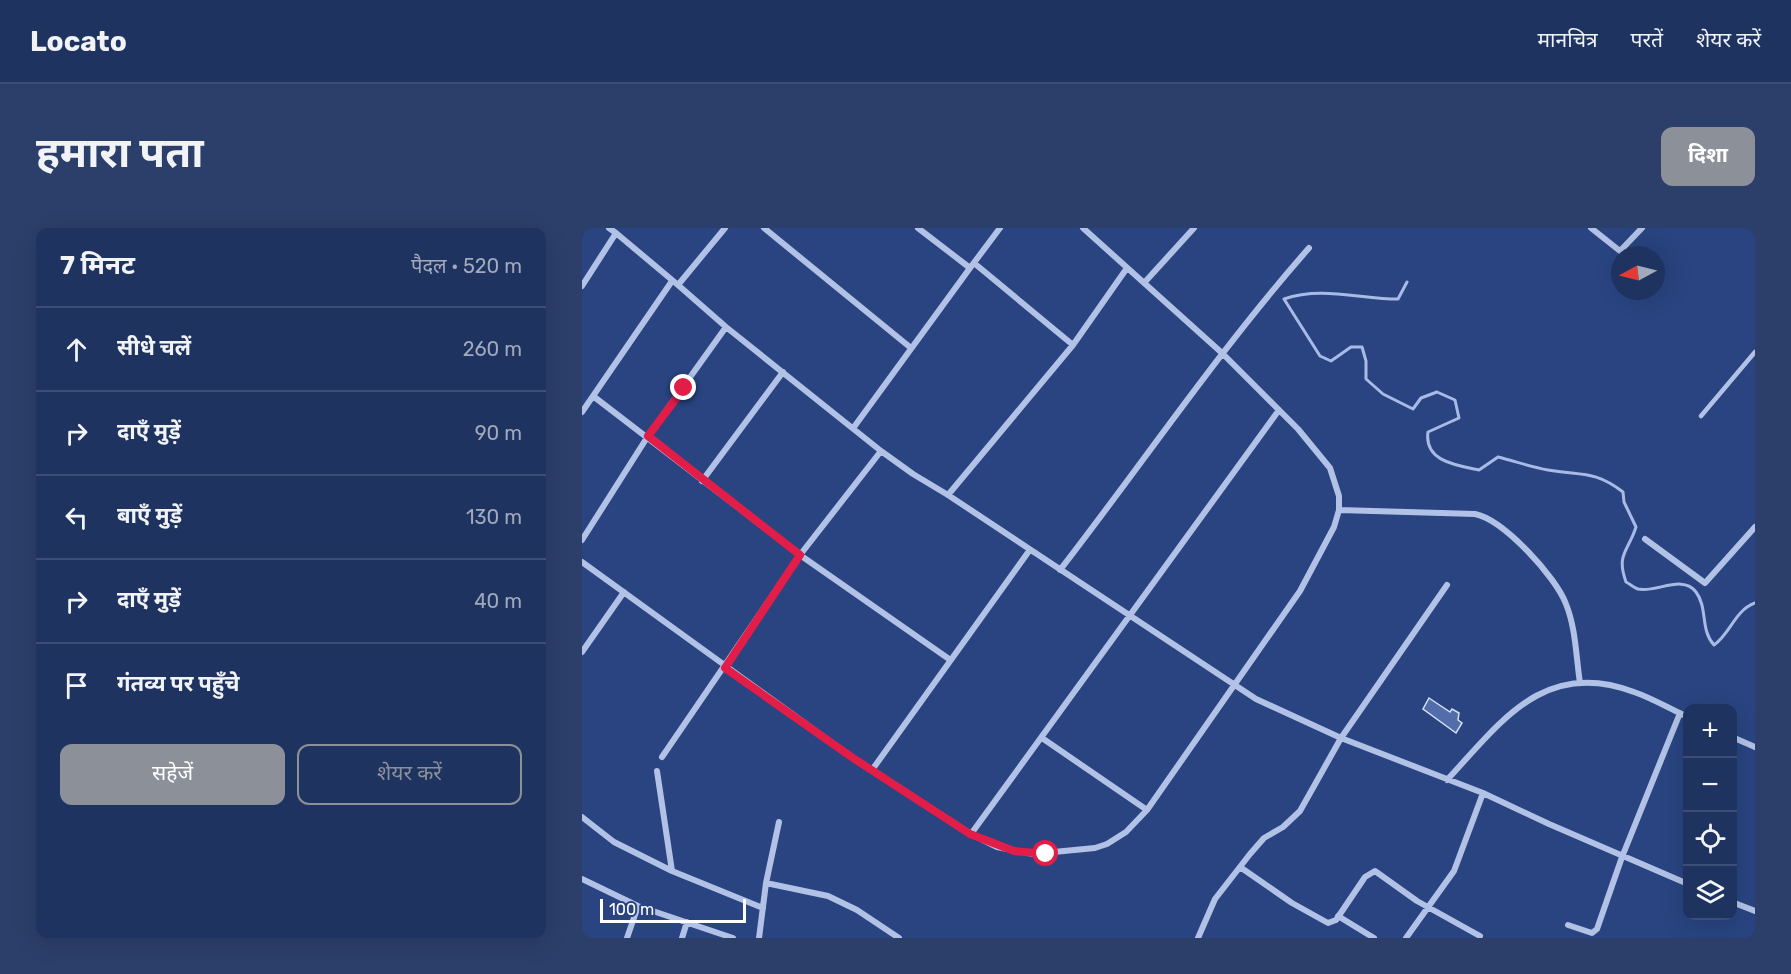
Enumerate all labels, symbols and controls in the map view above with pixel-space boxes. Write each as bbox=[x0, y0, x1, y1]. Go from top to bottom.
text: Locato bbox=[30, 25, 127, 58]
text: मानचित्र bbox=[1538, 27, 1598, 52]
text: परतें bbox=[1631, 27, 1663, 52]
text: शेयर करें bbox=[1696, 27, 1761, 52]
button: दिशा bbox=[1661, 127, 1755, 186]
text: हमारा पता bbox=[36, 128, 204, 178]
north arrow bbox=[1611, 246, 1665, 300]
text: 7 मिनट bbox=[60, 250, 135, 281]
text: पैदल · 520 m bbox=[411, 254, 522, 278]
icon: ahead bbox=[60, 333, 93, 366]
text: सीधे चलें bbox=[117, 334, 191, 361]
text: 260 m bbox=[463, 337, 522, 361]
route end bbox=[670, 374, 696, 400]
icon: right bbox=[60, 417, 93, 450]
text: दाएँ मुड़ें bbox=[117, 418, 181, 445]
text: 90 m bbox=[475, 421, 522, 445]
icon: left bbox=[60, 501, 93, 534]
text: बाएँ मुड़ें bbox=[117, 502, 182, 529]
text: 130 m bbox=[466, 505, 522, 529]
icon: right bbox=[60, 585, 93, 618]
text: दाएँ मुड़ें bbox=[117, 586, 181, 613]
text: 40 m bbox=[474, 589, 522, 613]
icon: arrive bbox=[60, 669, 93, 702]
text: गंतव्य पर पहुँचे bbox=[117, 670, 239, 697]
map controls bbox=[1683, 704, 1737, 920]
button: + bbox=[1683, 704, 1737, 758]
button: सहेजें bbox=[60, 744, 285, 805]
button: शेयर करें bbox=[297, 744, 522, 805]
button: − bbox=[1683, 758, 1737, 812]
button: locate bbox=[1683, 812, 1737, 866]
route start bbox=[1032, 840, 1058, 866]
button: layers bbox=[1683, 866, 1737, 920]
scale bar bbox=[600, 896, 746, 924]
text: 100 m bbox=[609, 900, 654, 919]

